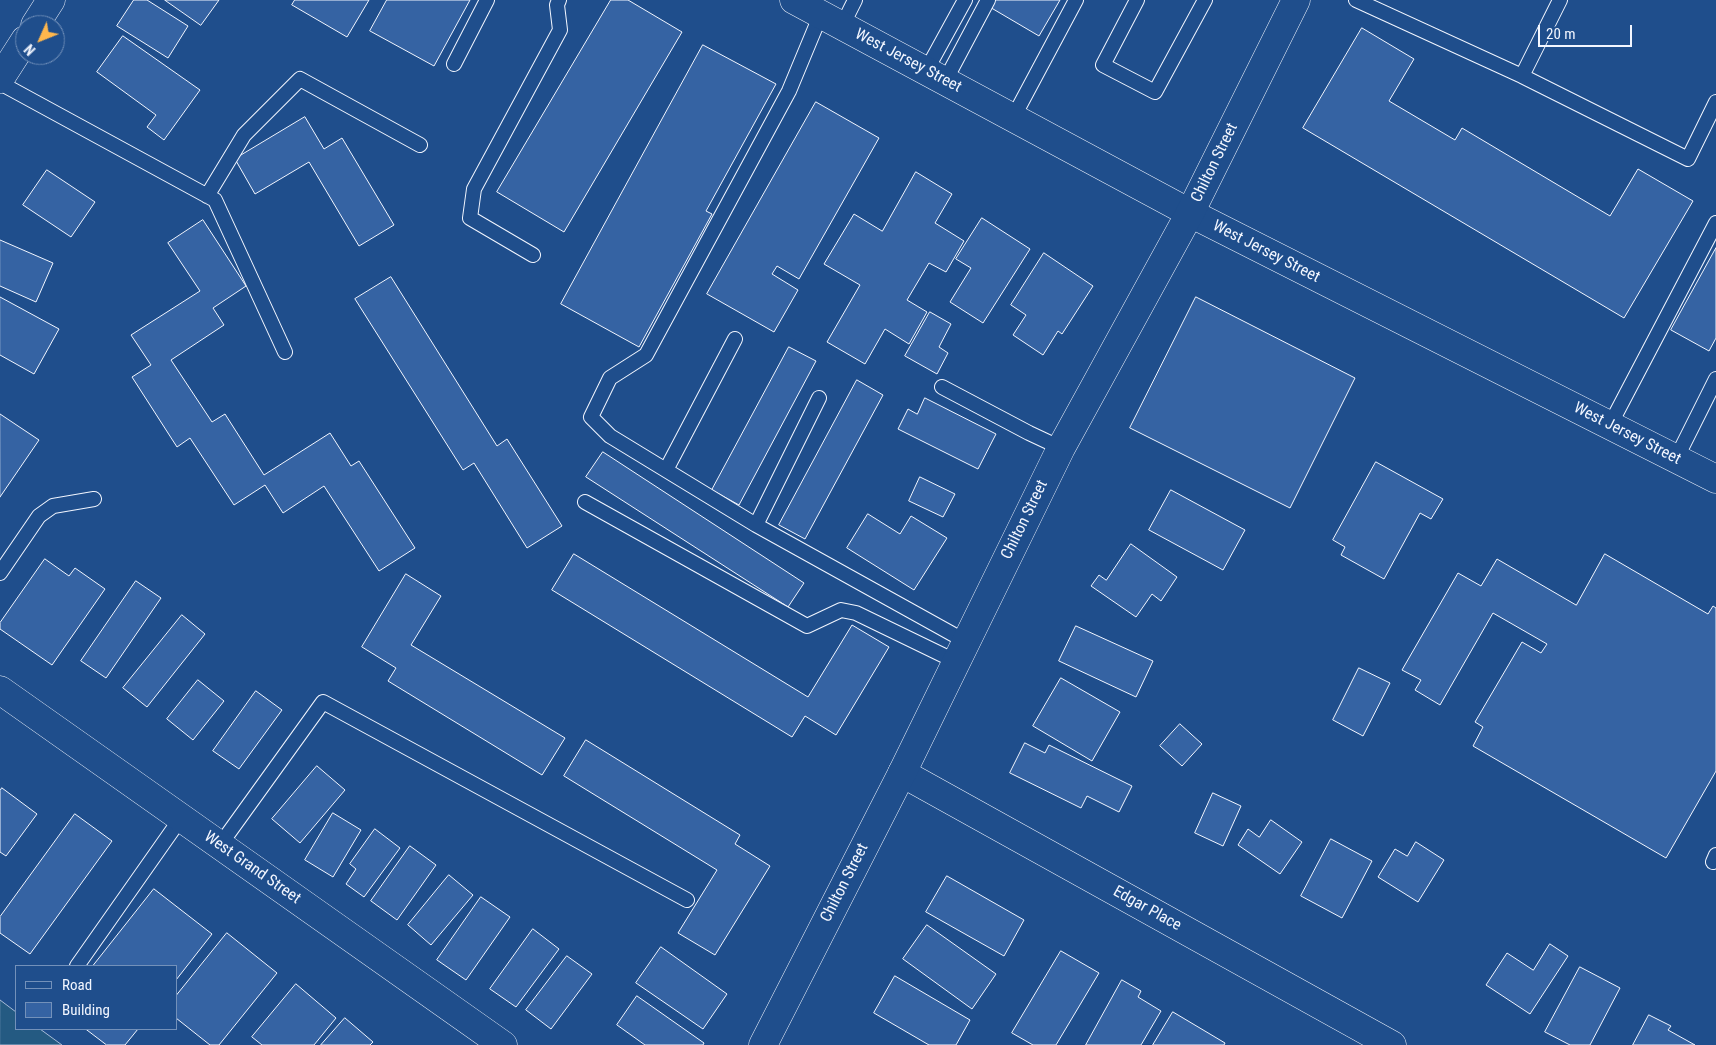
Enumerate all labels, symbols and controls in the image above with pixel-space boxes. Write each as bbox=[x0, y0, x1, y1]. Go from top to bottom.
north arrow bbox=[15, 15, 65, 65]
scale bar bbox=[1541, 15, 1635, 47]
street label: West Jersey Street bbox=[851, 25, 965, 97]
text: 20 m bbox=[1546, 25, 1576, 43]
text: N bbox=[21, 41, 39, 58]
street label: Chilton Street bbox=[1188, 120, 1242, 206]
street label: West Jersey Street bbox=[1209, 217, 1323, 287]
street label: West Jersey Street bbox=[1570, 399, 1684, 469]
street label: Chilton Street bbox=[998, 477, 1052, 563]
street label: West Grand Street bbox=[200, 828, 304, 908]
street label: Chilton Street bbox=[817, 840, 873, 926]
street label: Edgar Place bbox=[1110, 882, 1184, 936]
legend bbox=[15, 965, 178, 1030]
text: Road bbox=[62, 976, 92, 994]
text: Building bbox=[62, 1001, 110, 1019]

